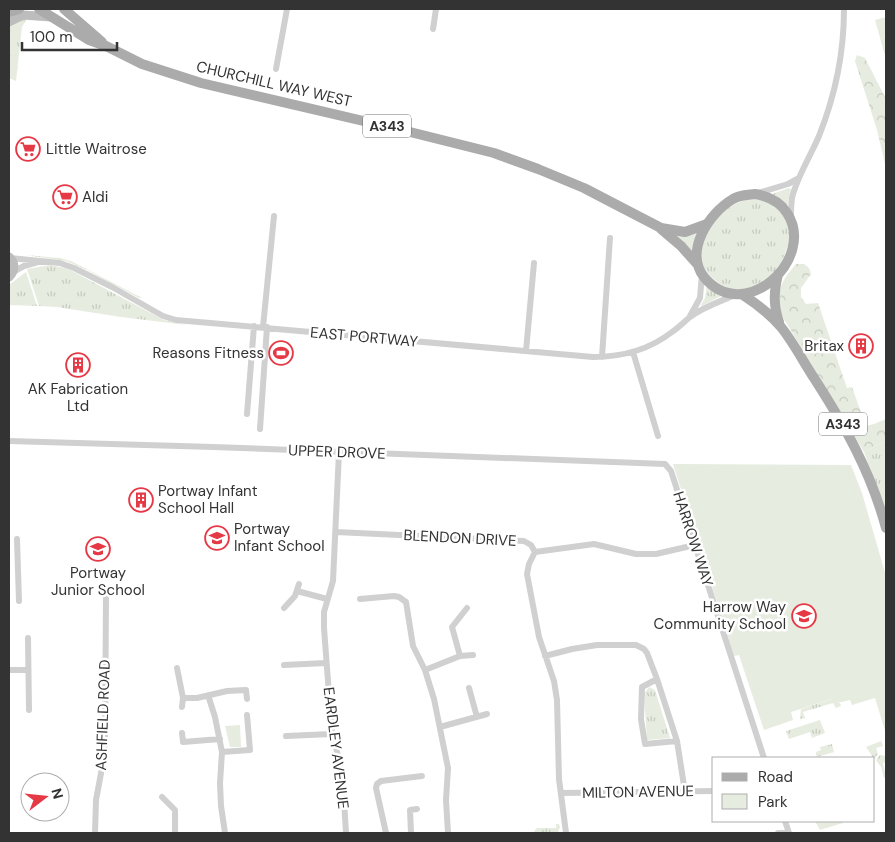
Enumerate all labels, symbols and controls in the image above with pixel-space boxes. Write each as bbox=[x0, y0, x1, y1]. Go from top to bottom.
scale bar bbox=[22, 20, 118, 52]
text: 100 m bbox=[30, 27, 73, 47]
street label: CHURCHILL WAY WEST bbox=[194, 56, 354, 112]
road number: A343 bbox=[363, 114, 411, 138]
supermarket icon: Little Waitrose bbox=[15, 136, 41, 162]
place label: Little Waitrose bbox=[46, 139, 147, 159]
supermarket icon: Aldi bbox=[52, 184, 78, 210]
place label: Aldi bbox=[82, 187, 108, 207]
street label: EAST PORTWAY bbox=[309, 322, 419, 352]
building icon: Britax bbox=[848, 333, 874, 359]
place label: Britax bbox=[804, 336, 845, 356]
sports icon: Reasons Fitness bbox=[268, 340, 294, 366]
place label: Reasons Fitness bbox=[153, 343, 264, 363]
building icon: AK Fabrication Ltd bbox=[65, 352, 91, 378]
place label: AK Fabrication Ltd bbox=[28, 379, 128, 416]
road number: A343 bbox=[819, 412, 867, 436]
street label: UPPER DROVE bbox=[288, 440, 386, 464]
place label: Portway Infant School Hall bbox=[158, 481, 258, 518]
building icon: Portway Infant School Hall bbox=[128, 487, 154, 513]
street label: HARROW WAY bbox=[668, 489, 718, 589]
place label: Portway Infant School bbox=[234, 519, 325, 556]
school or university icon: Portway Infant School bbox=[204, 525, 230, 551]
street label: BLENDON DRIVE bbox=[403, 525, 517, 551]
school or university icon: Portway Junior School bbox=[85, 536, 111, 562]
place label: Portway Junior School bbox=[51, 563, 145, 600]
place label: Harrow Way Community School bbox=[654, 597, 787, 634]
school or university icon: Harrow Way Community School bbox=[791, 603, 817, 629]
street label: ASHFIELD ROAD bbox=[91, 659, 115, 771]
street label: EARDLEY AVENUE bbox=[319, 686, 353, 810]
legend bbox=[712, 757, 875, 822]
text: Road bbox=[758, 767, 793, 787]
north arrow bbox=[20, 772, 70, 822]
street label: MILTON AVENUE bbox=[582, 781, 694, 803]
text: N bbox=[47, 786, 68, 801]
text: Park bbox=[758, 792, 788, 812]

